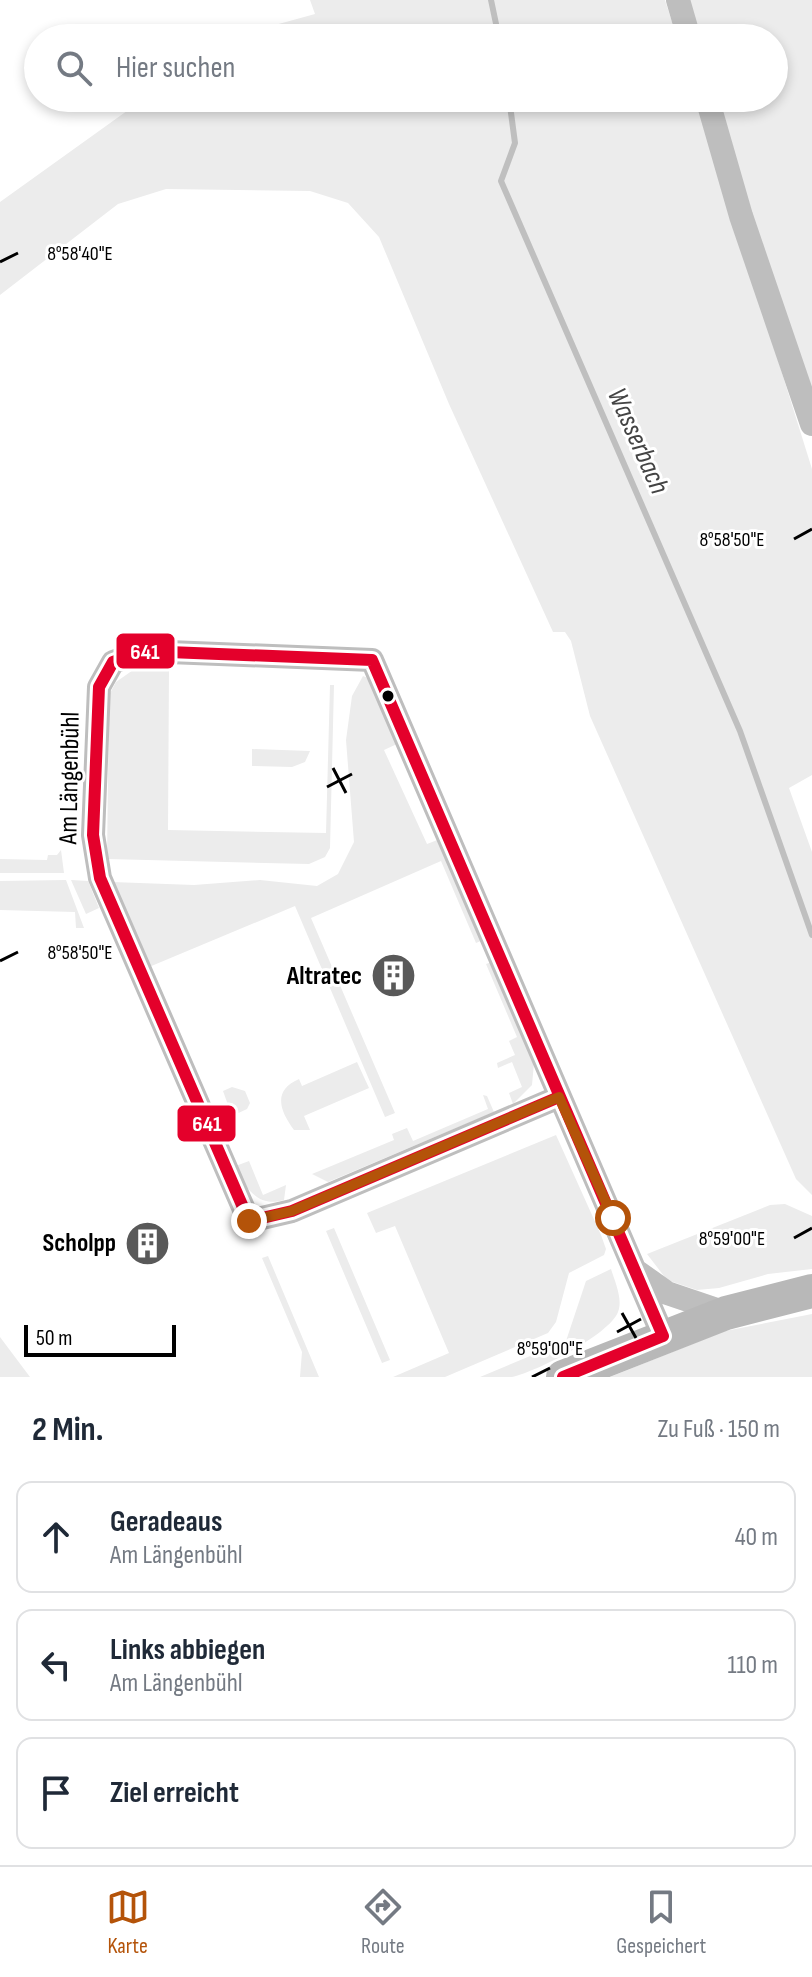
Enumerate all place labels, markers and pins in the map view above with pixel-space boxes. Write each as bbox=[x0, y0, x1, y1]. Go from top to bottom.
unlabelled marker bbox=[380, 688, 396, 704]
building icon: Altratec bbox=[369, 952, 417, 1000]
place label: Altratec bbox=[286, 961, 362, 992]
building icon: Scholpp bbox=[123, 1219, 171, 1267]
place label: Scholpp bbox=[43, 1228, 116, 1259]

